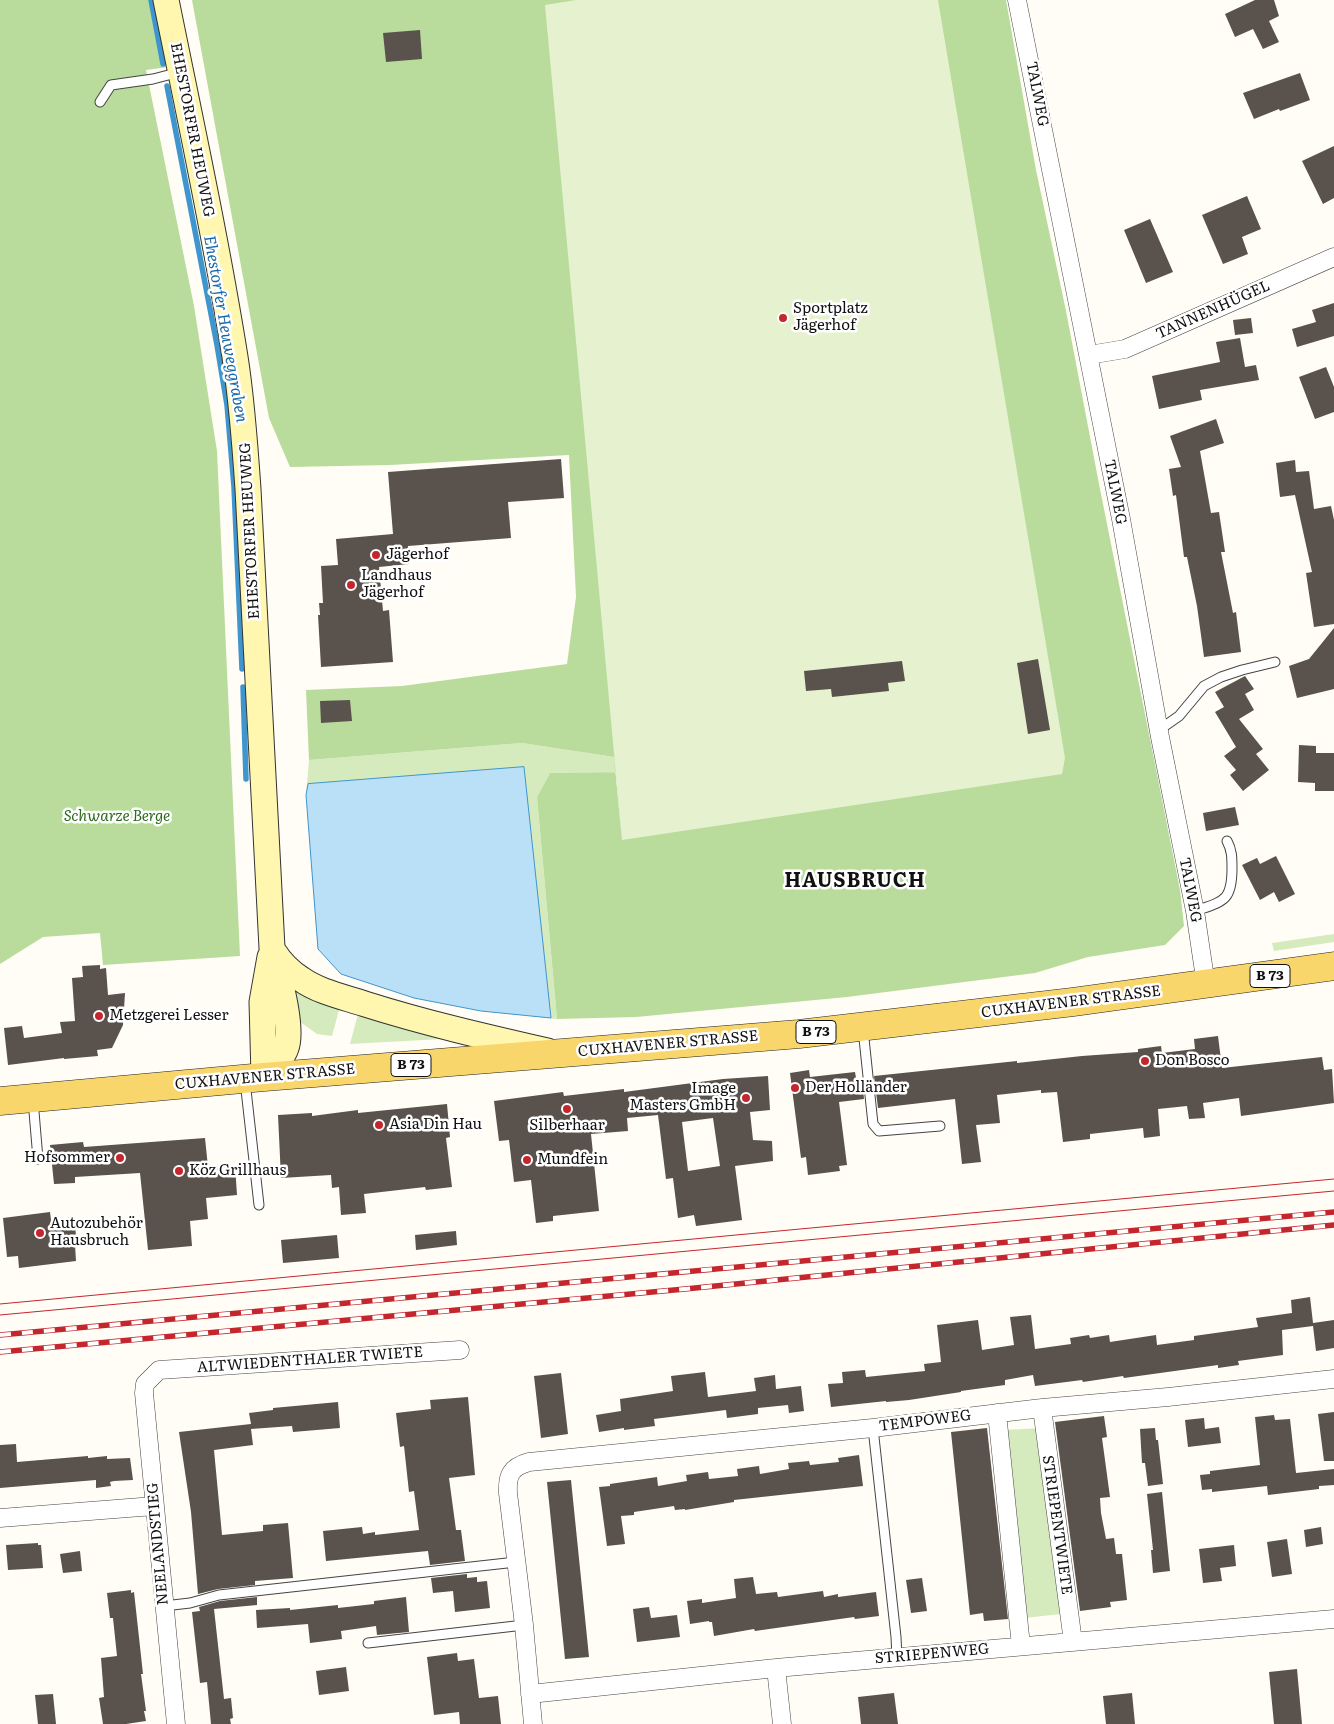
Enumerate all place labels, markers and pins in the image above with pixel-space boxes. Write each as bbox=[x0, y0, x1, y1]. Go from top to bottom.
place label: Sportplatz Jägerhof bbox=[793, 300, 868, 335]
marker: Sportplatz Jägerhof bbox=[777, 312, 789, 324]
place label: Jägerhof bbox=[386, 546, 449, 564]
marker: Jägerhof bbox=[370, 549, 382, 561]
place label: Landhaus Jägerhof bbox=[361, 567, 431, 602]
marker: Landhaus Jägerhof bbox=[345, 579, 357, 591]
place label: Metzgerei Lesser bbox=[109, 1007, 228, 1025]
marker: Metzgerei Lesser bbox=[93, 1010, 105, 1022]
place label: Don Bosco bbox=[1155, 1052, 1229, 1070]
marker: Don Bosco bbox=[1139, 1055, 1151, 1067]
place label: Der Holländer bbox=[805, 1079, 907, 1097]
place label: Image Masters GmbH bbox=[629, 1080, 736, 1115]
marker: Der Holländer bbox=[789, 1082, 801, 1094]
marker: Image Masters GmbH bbox=[740, 1092, 752, 1104]
marker: Silberhaar bbox=[561, 1103, 573, 1115]
place label: Asia Din Hau bbox=[389, 1116, 482, 1134]
place label: Silberhaar bbox=[529, 1117, 605, 1135]
marker: Asia Din Hau bbox=[373, 1119, 385, 1131]
place label: Hofsommer bbox=[24, 1149, 110, 1167]
place label: Mundfein bbox=[537, 1151, 608, 1169]
marker: Hofsommer bbox=[114, 1152, 126, 1164]
marker: Mundfein bbox=[521, 1154, 533, 1166]
place label: Köz Grillhaus bbox=[189, 1162, 286, 1180]
marker: Köz Grillhaus bbox=[173, 1165, 185, 1177]
place label: Autozubehör Hausbruch bbox=[50, 1215, 143, 1250]
marker: Autozubehör Hausbruch bbox=[34, 1227, 46, 1239]

